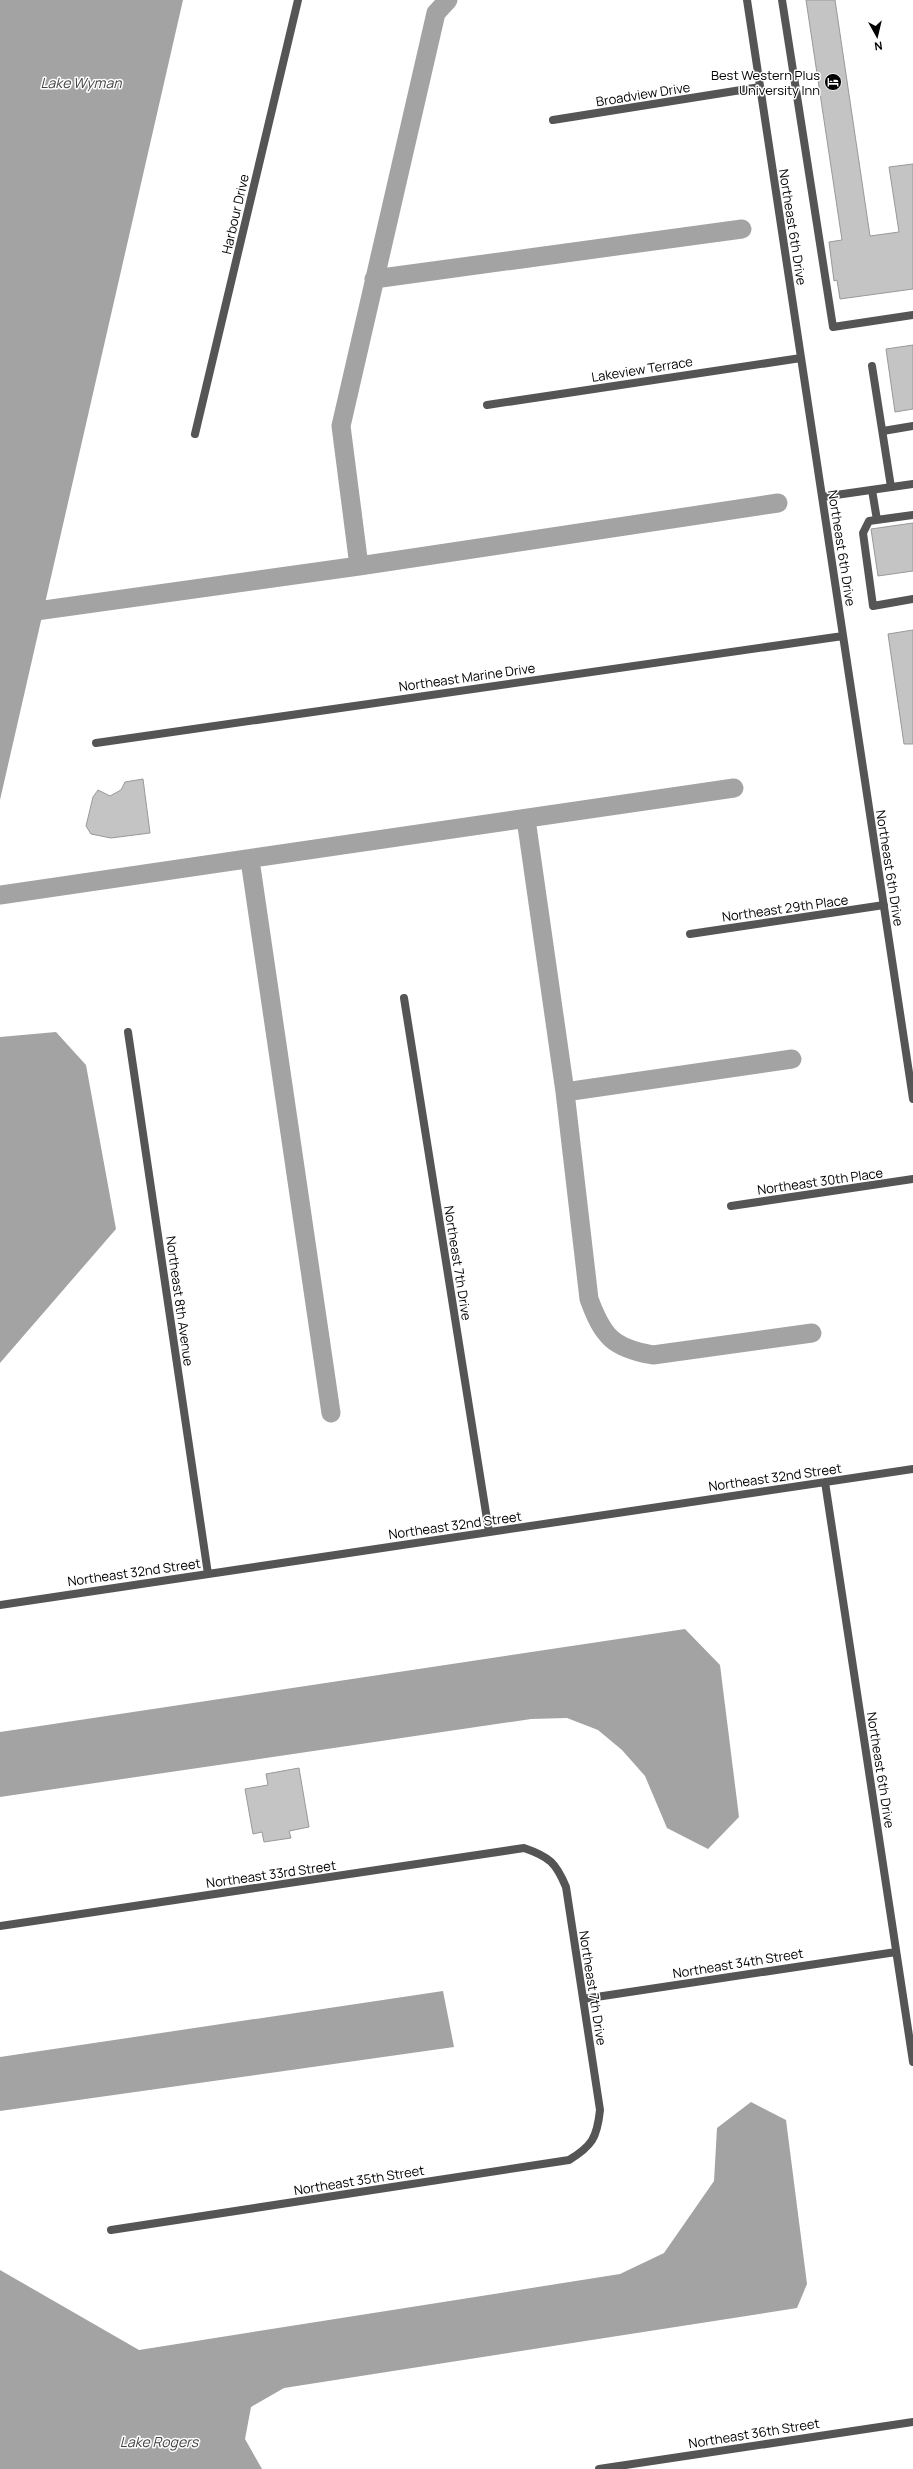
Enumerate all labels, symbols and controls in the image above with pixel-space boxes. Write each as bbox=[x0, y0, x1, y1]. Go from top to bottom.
north arrow bbox=[857, 16, 897, 56]
text: N bbox=[873, 38, 883, 54]
place label: Best Western Plus University Inn bbox=[711, 66, 820, 99]
hotel icon: Best Western Plus University Inn bbox=[823, 72, 843, 92]
water label: Lake Wyman bbox=[40, 73, 122, 92]
street label: Broadview Drive bbox=[595, 78, 692, 110]
street label: Northeast 6th Drive bbox=[775, 168, 811, 287]
street label: Harbour Drive bbox=[217, 172, 253, 256]
street label: Lakeview Terrace bbox=[590, 352, 694, 386]
street label: Northeast 6th Drive bbox=[824, 489, 860, 608]
street label: Northeast Marine Drive bbox=[398, 658, 537, 695]
street label: Northeast 6th Drive bbox=[872, 809, 908, 928]
street label: Northeast 29th Place bbox=[721, 890, 850, 926]
street label: Northeast 30th Place bbox=[756, 1163, 884, 1199]
street label: Northeast 7th Drive bbox=[440, 1204, 476, 1322]
street label: Northeast 8th Avenue bbox=[162, 1235, 198, 1368]
street label: Northeast 32nd Street bbox=[707, 1459, 843, 1495]
street label: Northeast 32nd Street bbox=[387, 1507, 523, 1543]
street label: Northeast 32nd Street bbox=[66, 1554, 202, 1590]
street label: Northeast 6th Drive bbox=[863, 1711, 899, 1830]
street label: Northeast 33rd Street bbox=[205, 1856, 337, 1892]
street label: Northeast 7th Drive bbox=[575, 1929, 611, 2047]
street label: Northeast 34th Street bbox=[671, 1944, 805, 1982]
street label: Northeast 35th Street bbox=[292, 2161, 426, 2199]
street label: Northeast 36th Street bbox=[687, 2414, 821, 2452]
water label: Lake Rogers bbox=[120, 2432, 200, 2451]

